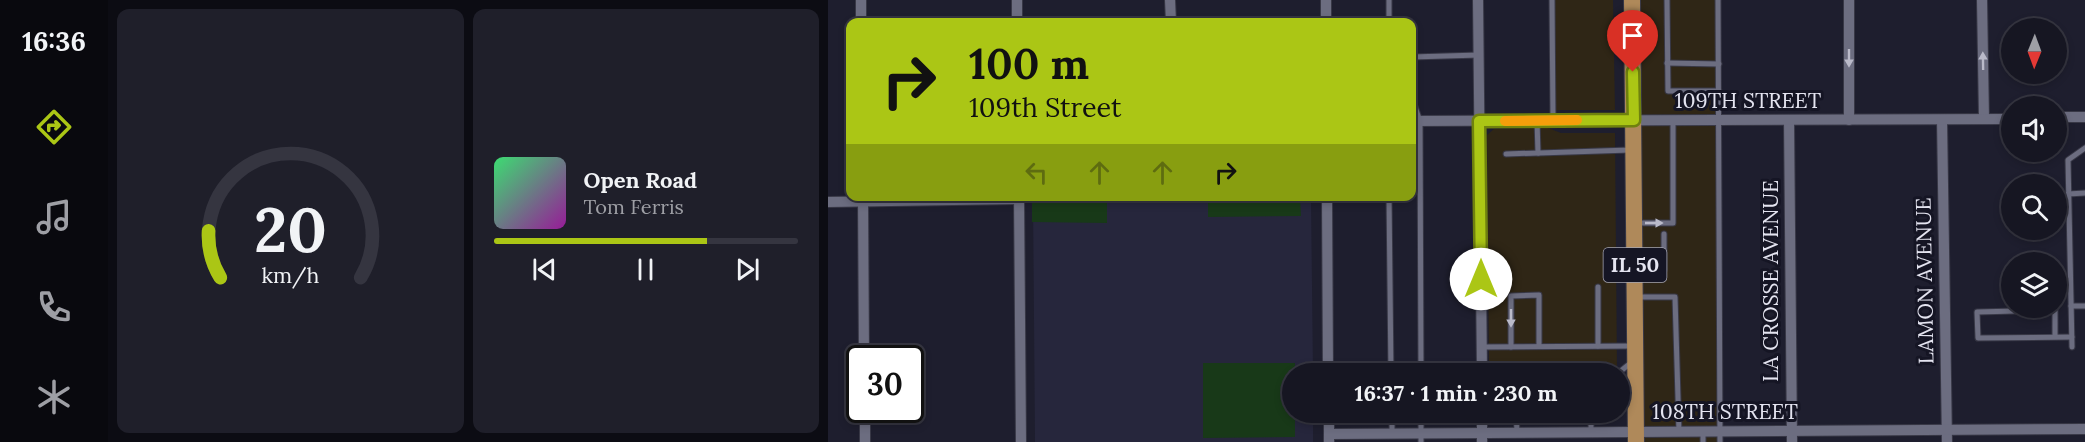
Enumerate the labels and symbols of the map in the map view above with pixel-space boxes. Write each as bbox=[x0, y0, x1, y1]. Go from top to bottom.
pin bbox=[1607, 10, 1658, 72]
north arrow bbox=[2001, 18, 2067, 84]
one-way arrow bbox=[1844, 49, 1854, 68]
one-way arrow bbox=[1978, 51, 1988, 70]
street label: 109TH STREET bbox=[1675, 87, 1821, 114]
street label: LA CROSSE AVENUE bbox=[1757, 180, 1784, 382]
street label: LAMON AVENUE bbox=[1910, 197, 1939, 365]
one-way arrow bbox=[1644, 218, 1663, 228]
position arrow bbox=[1449, 247, 1513, 311]
road number: IL 50 bbox=[1604, 248, 1666, 282]
one-way arrow bbox=[1506, 308, 1516, 327]
speed limit sign: 30 bbox=[846, 345, 924, 423]
street label: 108TH STREET bbox=[1652, 398, 1798, 425]

